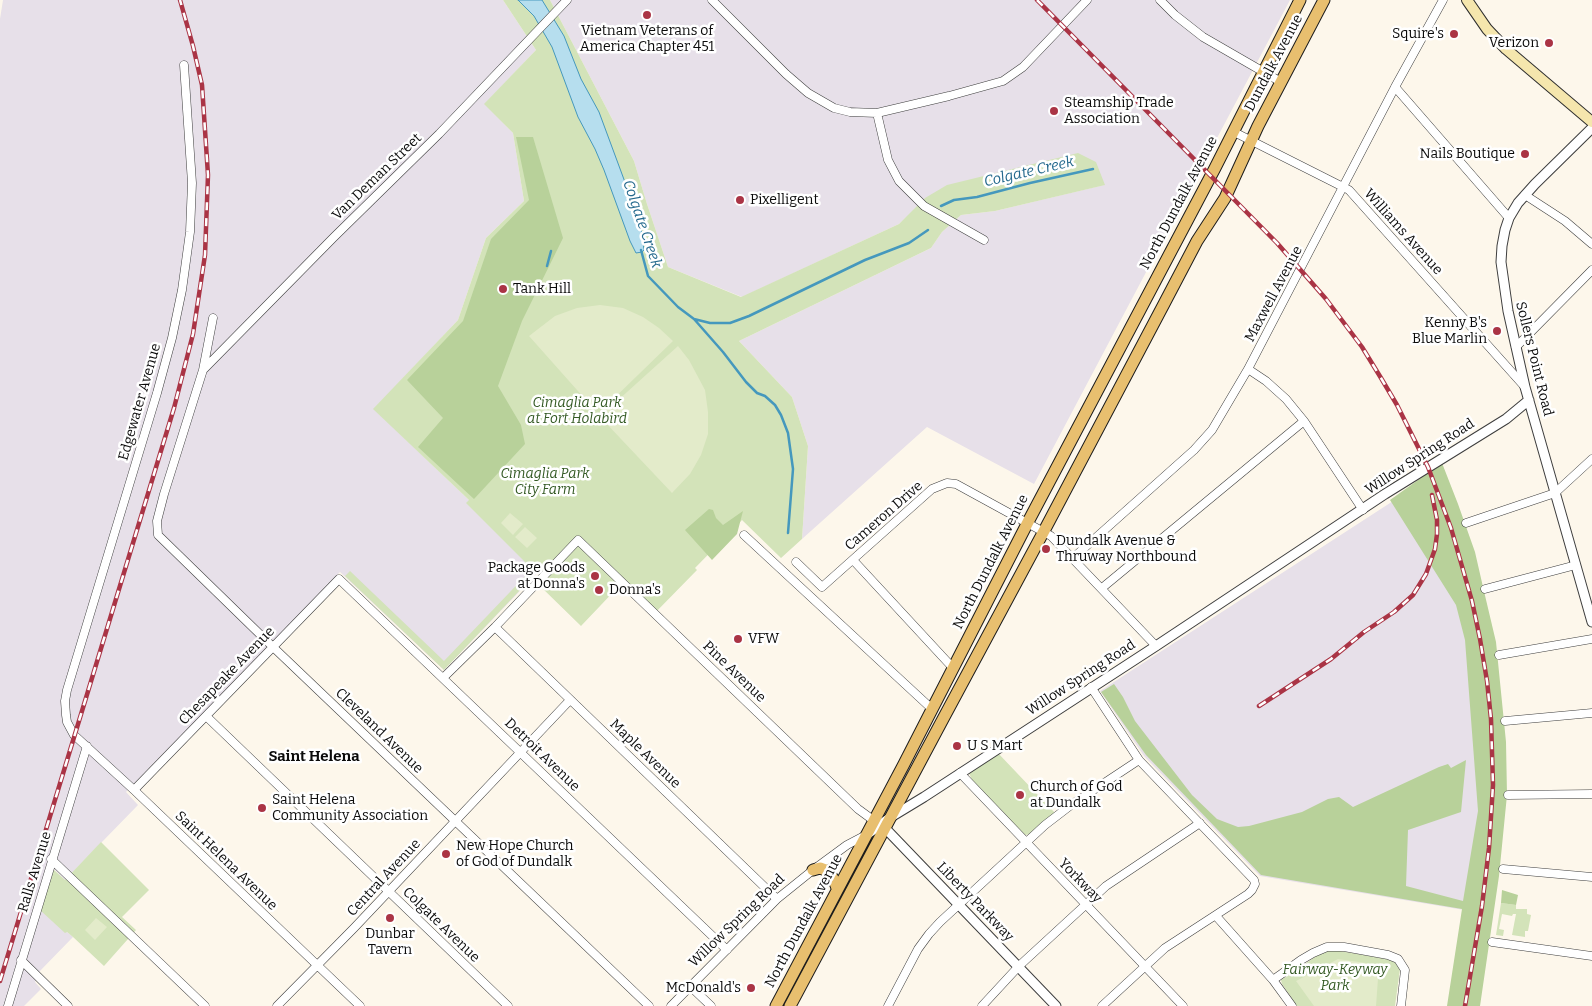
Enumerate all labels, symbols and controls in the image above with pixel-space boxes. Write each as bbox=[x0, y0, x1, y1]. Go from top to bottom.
marker: Vietnam Veterans of America Chapter 451 bbox=[641, 9, 653, 21]
street label: Dundalk Avenue bbox=[1241, 12, 1307, 114]
place label: Vietnam Veterans of America Chapter 451 bbox=[580, 23, 714, 56]
place label: Squire's bbox=[1392, 26, 1444, 42]
marker: Squire's bbox=[1448, 28, 1460, 40]
place label: Verizon bbox=[1489, 35, 1539, 51]
marker: Verizon bbox=[1543, 37, 1555, 49]
place label: Steamship Trade Association bbox=[1064, 95, 1174, 128]
marker: Steamship Trade Association bbox=[1048, 105, 1060, 117]
street label: Van Deman Street bbox=[329, 130, 425, 224]
street label: North Dundalk Avenue bbox=[1137, 133, 1221, 273]
place label: Nails Boutique bbox=[1420, 146, 1515, 162]
marker: Nails Boutique bbox=[1519, 148, 1531, 160]
water label: Colgate Creek bbox=[982, 153, 1076, 191]
water label: Colgate Creek bbox=[619, 178, 665, 270]
street label: Williams Avenue bbox=[1360, 186, 1446, 278]
place label: Pixelligent bbox=[750, 192, 818, 208]
marker: Pixelligent bbox=[734, 194, 746, 206]
street label: Maxwell Avenue bbox=[1242, 243, 1306, 345]
place label: Tank Hill bbox=[513, 281, 571, 297]
marker: Tank Hill bbox=[497, 283, 509, 295]
street label: Sollers Point Road bbox=[1512, 300, 1556, 418]
place label: Kenny B's Blue Marlin bbox=[1412, 315, 1487, 348]
marker: Kenny B's Blue Marlin bbox=[1491, 325, 1503, 337]
street label: Edgewater Avenue bbox=[115, 341, 165, 463]
park label: Cimaglia Park at Fort Holabird bbox=[527, 395, 627, 428]
street label: Willow Spring Road bbox=[1362, 415, 1478, 499]
park label: Cimaglia Park City Farm bbox=[500, 466, 590, 498]
street label: Cameron Drive bbox=[842, 478, 926, 554]
street label: North Dundalk Avenue bbox=[950, 492, 1032, 632]
place label: Dundalk Avenue & Thruway Northbound bbox=[1056, 533, 1196, 566]
marker: Dundalk Avenue & Thruway Northbound bbox=[1040, 543, 1052, 555]
place label: Package Goods at Donna's bbox=[488, 560, 585, 592]
marker: Package Goods at Donna's bbox=[589, 570, 601, 582]
place label: Donna's bbox=[609, 582, 661, 598]
marker: Donna's bbox=[593, 584, 605, 596]
street label: Chesapeake Avenue bbox=[176, 623, 278, 729]
place label: VFW bbox=[748, 631, 779, 647]
marker: VFW bbox=[732, 633, 744, 645]
street label: Willow Spring Road bbox=[1023, 636, 1139, 720]
street label: Pine Avenue bbox=[699, 638, 769, 706]
street label: Cleveland Avenue bbox=[332, 685, 426, 777]
street label: Detroit Avenue bbox=[501, 715, 583, 795]
street label: Maple Avenue bbox=[606, 716, 684, 792]
place label: U S Mart bbox=[967, 738, 1023, 754]
marker: U S Mart bbox=[951, 740, 963, 752]
district label: Saint Helena bbox=[268, 748, 360, 766]
place label: Church of God at Dundalk bbox=[1030, 779, 1123, 812]
marker: Church of God at Dundalk bbox=[1014, 789, 1026, 801]
place label: Saint Helena Community Association bbox=[272, 792, 428, 824]
marker: Saint Helena Community Association bbox=[256, 802, 268, 814]
street label: Saint Helena Avenue bbox=[171, 808, 281, 914]
street label: Ralls Avenue bbox=[15, 830, 55, 914]
street label: Central Avenue bbox=[344, 836, 424, 920]
place label: New Hope Church of God of Dundalk bbox=[456, 838, 574, 870]
marker: New Hope Church of God of Dundalk bbox=[440, 848, 452, 860]
street label: North Dundalk Avenue bbox=[762, 851, 846, 991]
street label: Yorkway bbox=[1055, 855, 1105, 907]
street label: Liberty Parkway bbox=[933, 859, 1017, 945]
street label: Willow Spring Road bbox=[686, 871, 788, 971]
street label: Colgate Avenue bbox=[399, 884, 483, 966]
marker: Dunbar Tavern bbox=[384, 912, 396, 924]
place label: Dunbar Tavern bbox=[365, 926, 415, 959]
park label: Fairway-Keyway Park bbox=[1283, 962, 1387, 994]
place label: McDonald's bbox=[666, 980, 741, 996]
marker: McDonald's bbox=[745, 982, 757, 994]

